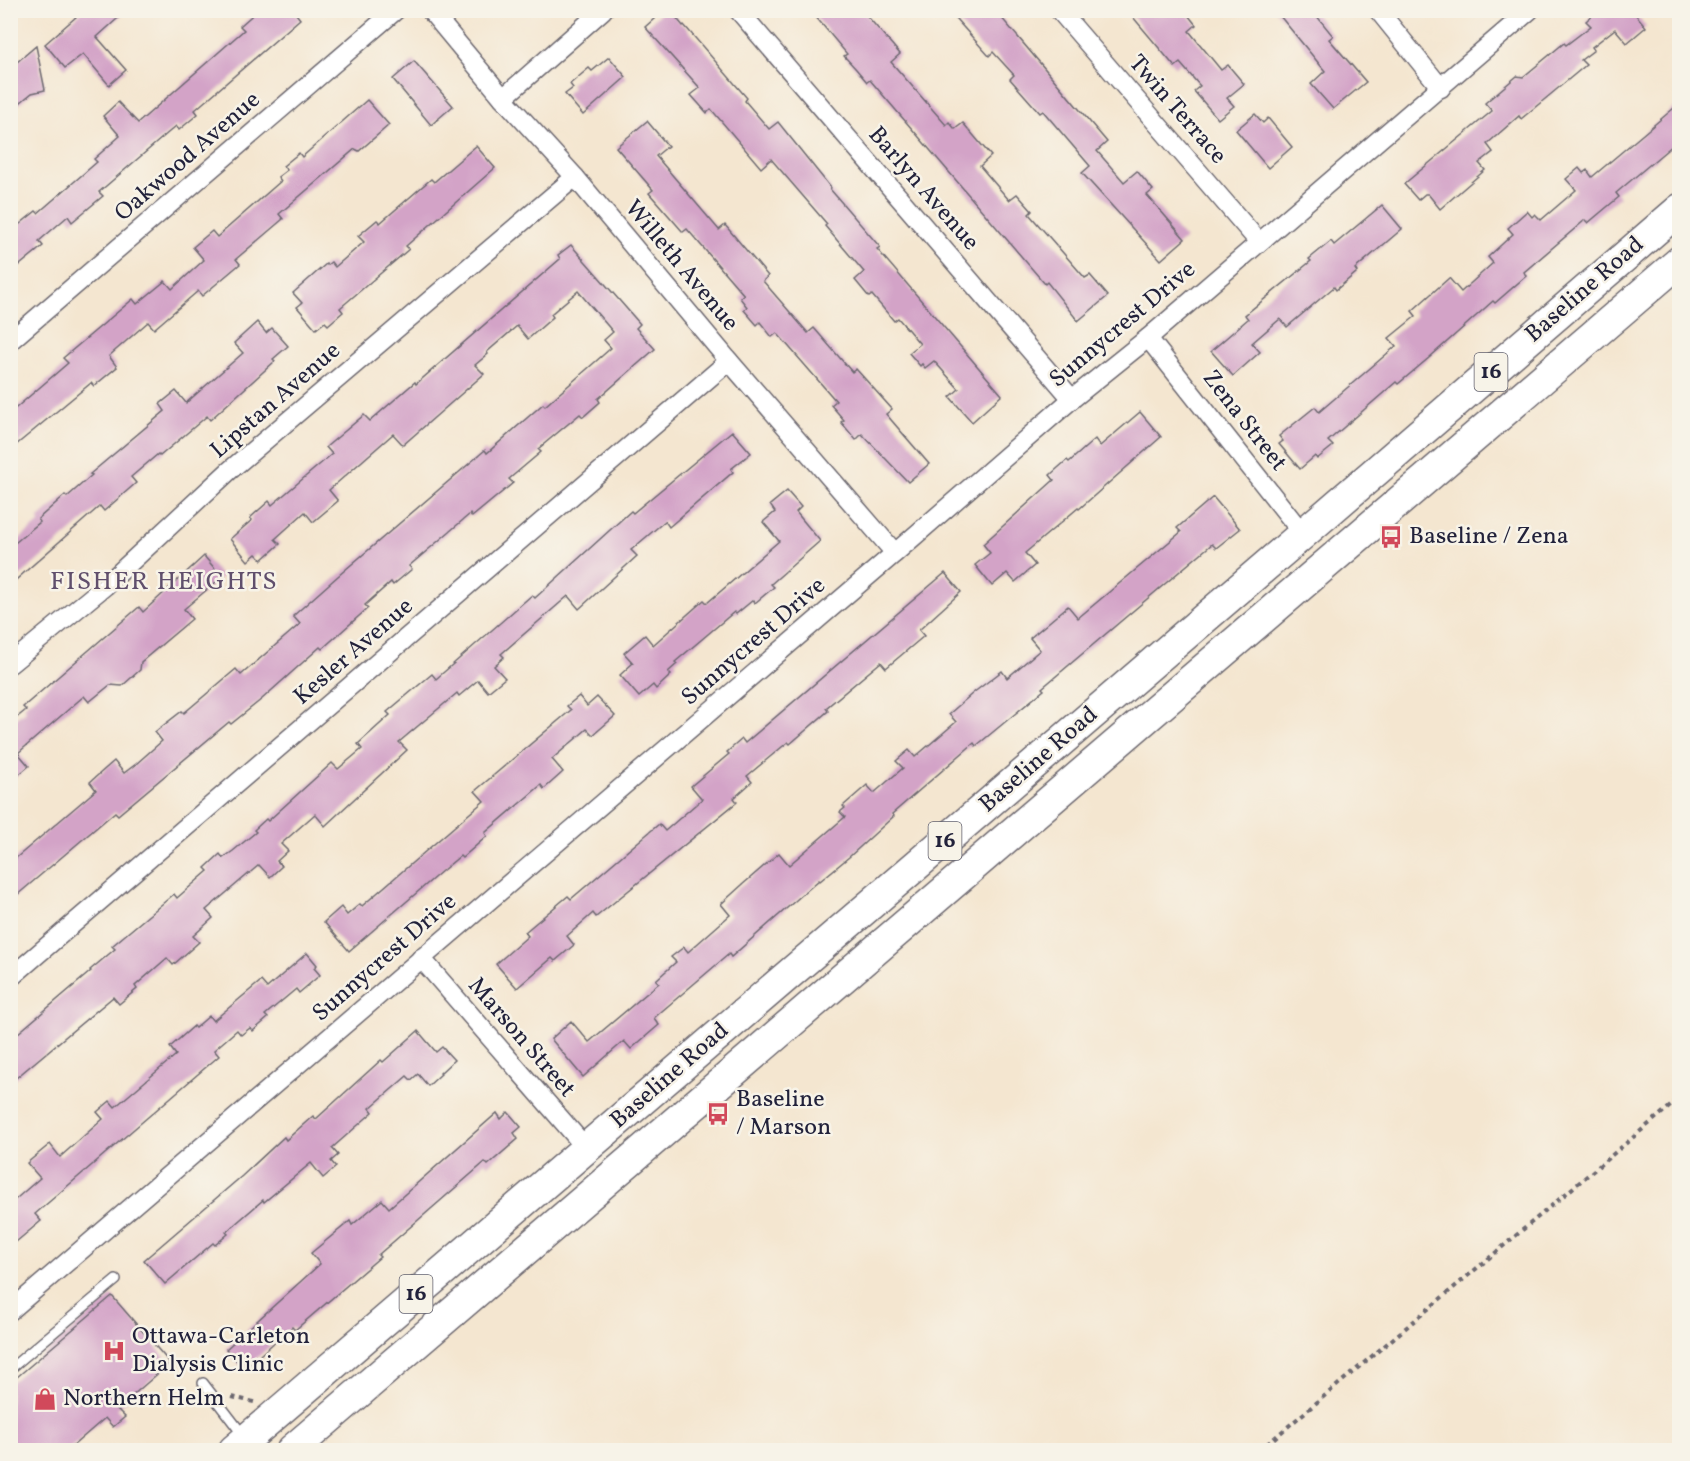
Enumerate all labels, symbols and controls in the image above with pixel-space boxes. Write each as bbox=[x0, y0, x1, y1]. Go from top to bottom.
street label: Twin Terrace bbox=[1120, 48, 1234, 172]
street label: Oakwood Avenue bbox=[108, 84, 268, 230]
street label: Barlyn Avenue bbox=[859, 119, 987, 259]
street label: Willeth Avenue bbox=[616, 193, 746, 339]
street label: Baseline Road bbox=[1518, 229, 1652, 351]
street label: Sunnycrest Drive bbox=[1043, 254, 1203, 396]
street label: Lipstan Avenue bbox=[203, 335, 349, 467]
road number: 16 bbox=[1474, 353, 1508, 391]
street label: Zena Street bbox=[1194, 363, 1294, 479]
place label: Baseline / Zena bbox=[1409, 520, 1569, 554]
bus stop icon: Baseline / Zena bbox=[1378, 524, 1404, 550]
district label: FISHER HEIGHTS bbox=[50, 564, 278, 600]
street label: Sunnycrest Drive bbox=[674, 570, 834, 714]
street label: Kesler Avenue bbox=[287, 590, 421, 714]
street label: Baseline Road bbox=[972, 699, 1106, 821]
road number: 16 bbox=[928, 822, 962, 860]
street label: Sunnycrest Drive bbox=[305, 886, 465, 1030]
street label: Marson Street bbox=[459, 970, 583, 1106]
street label: Baseline Road bbox=[603, 1015, 737, 1137]
place label: Baseline / Marson bbox=[736, 1083, 831, 1145]
bus stop icon: Baseline / Marson bbox=[705, 1101, 731, 1127]
road number: 16 bbox=[400, 1275, 432, 1313]
place label: Ottawa-Carleton Dialysis Clinic bbox=[132, 1320, 310, 1382]
hospital icon: Ottawa-Carleton Dialysis Clinic bbox=[101, 1338, 127, 1364]
place label: Northern Helm bbox=[63, 1382, 225, 1416]
shop icon: Northern Helm bbox=[32, 1386, 58, 1412]

